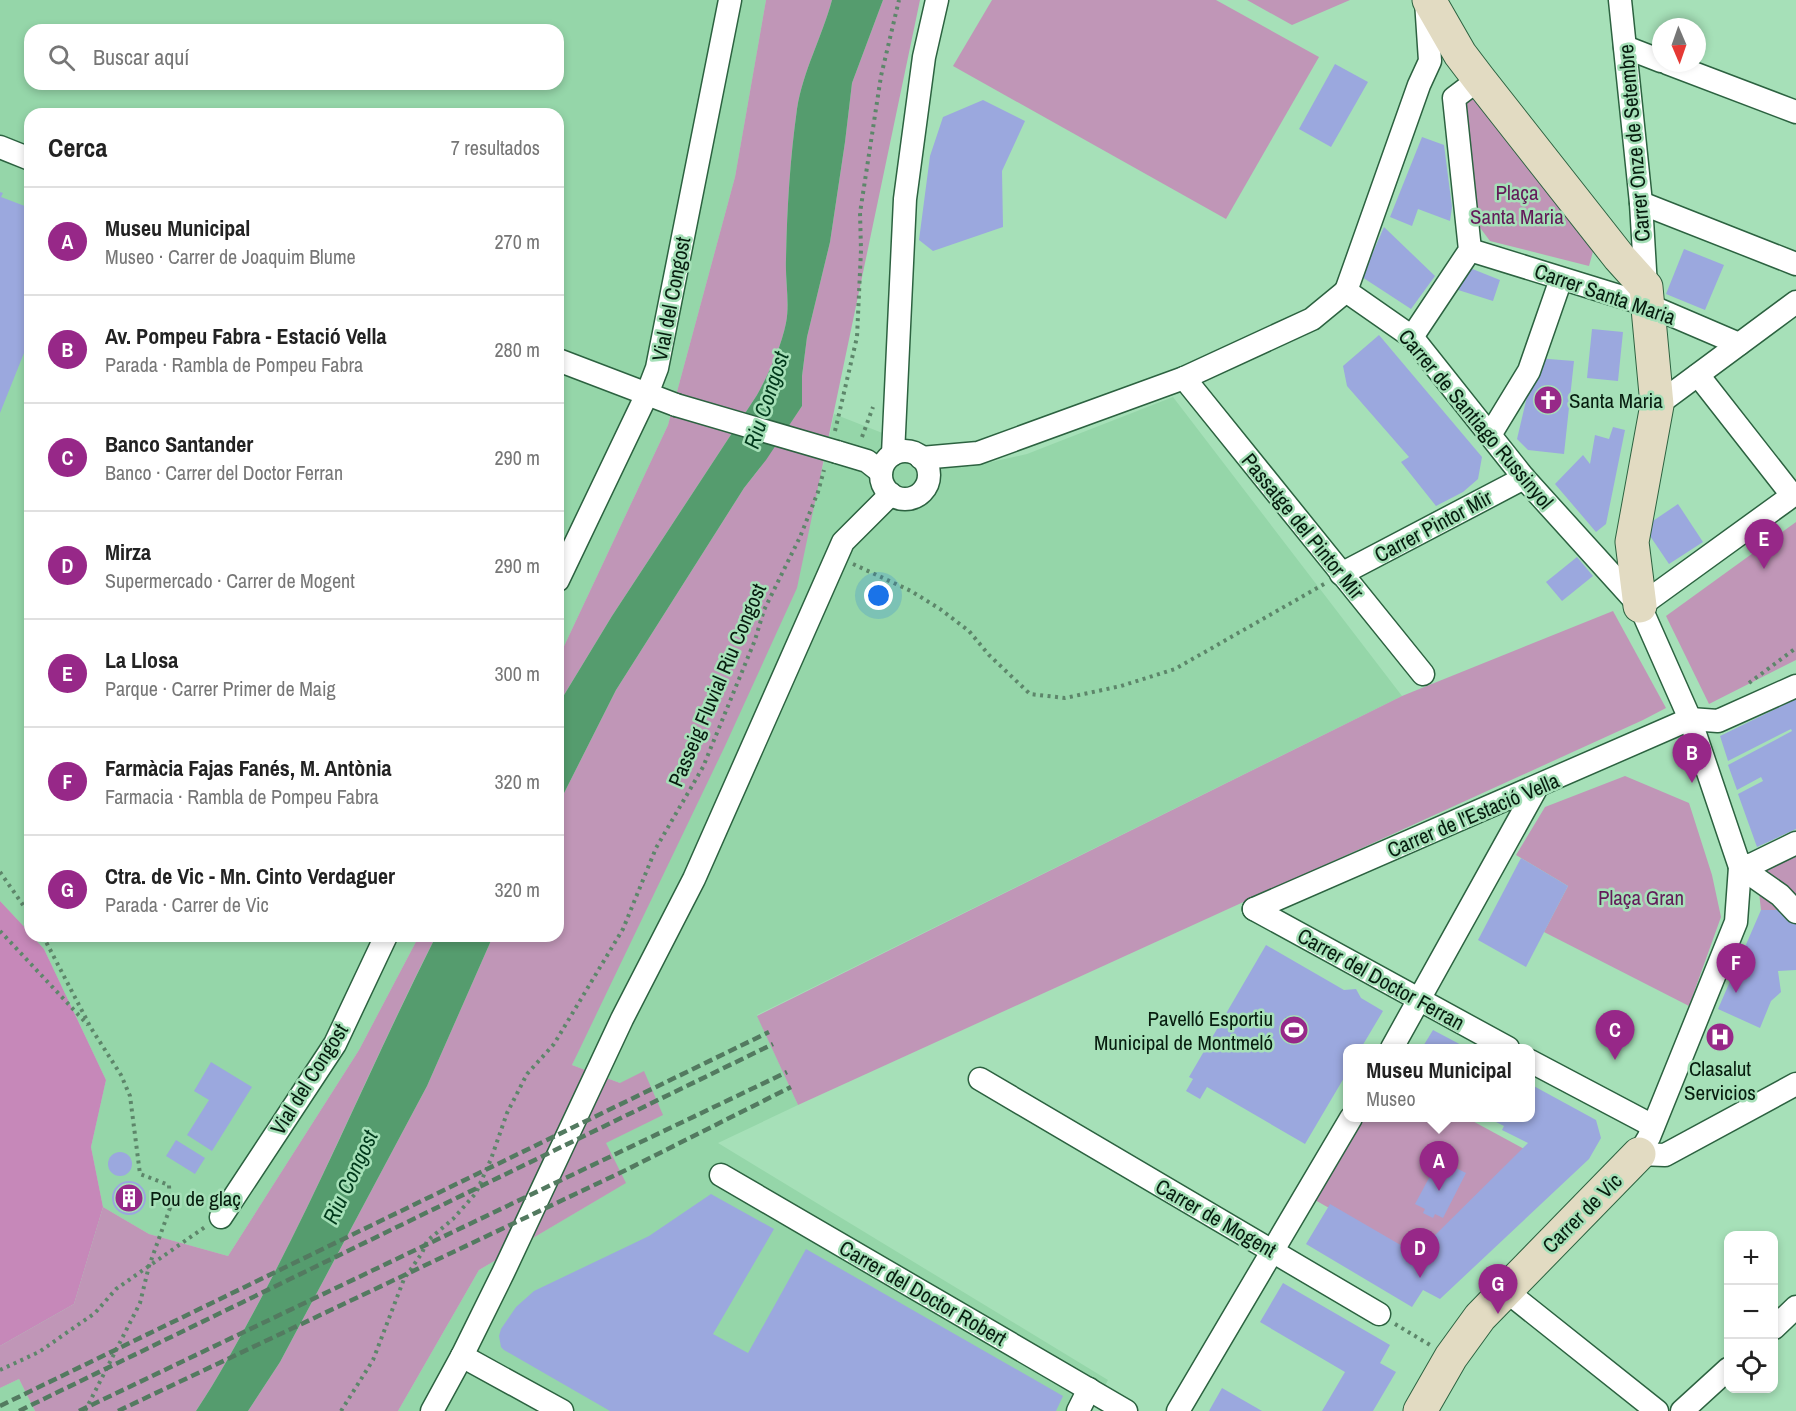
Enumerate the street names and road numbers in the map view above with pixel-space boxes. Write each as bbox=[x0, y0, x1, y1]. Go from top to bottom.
street label: Carrer Onze de Setembre bbox=[1611, 43, 1657, 243]
street label: Vial del Congost bbox=[645, 234, 697, 364]
street label: Carrer Santa Maria bbox=[1531, 256, 1680, 332]
street label: Carrer de Santiago Russinyol bbox=[1392, 323, 1560, 515]
street label: Passatge del Pintor Mir bbox=[1235, 447, 1371, 605]
street label: Carrer Pintor Mir bbox=[1369, 483, 1497, 569]
street label: Passeig Fluvial Riu Congost bbox=[661, 579, 773, 791]
street label: Carrer de l'Estació Vella bbox=[1383, 766, 1564, 864]
street label: Carrer del Doctor Ferran bbox=[1292, 921, 1470, 1037]
street label: Vial del Congost bbox=[263, 1018, 355, 1140]
street label: Carrer de Vic bbox=[1536, 1167, 1628, 1259]
street label: Carrer de Mogent bbox=[1150, 1172, 1282, 1264]
street label: Carrer del Doctor Robert bbox=[834, 1233, 1012, 1353]

